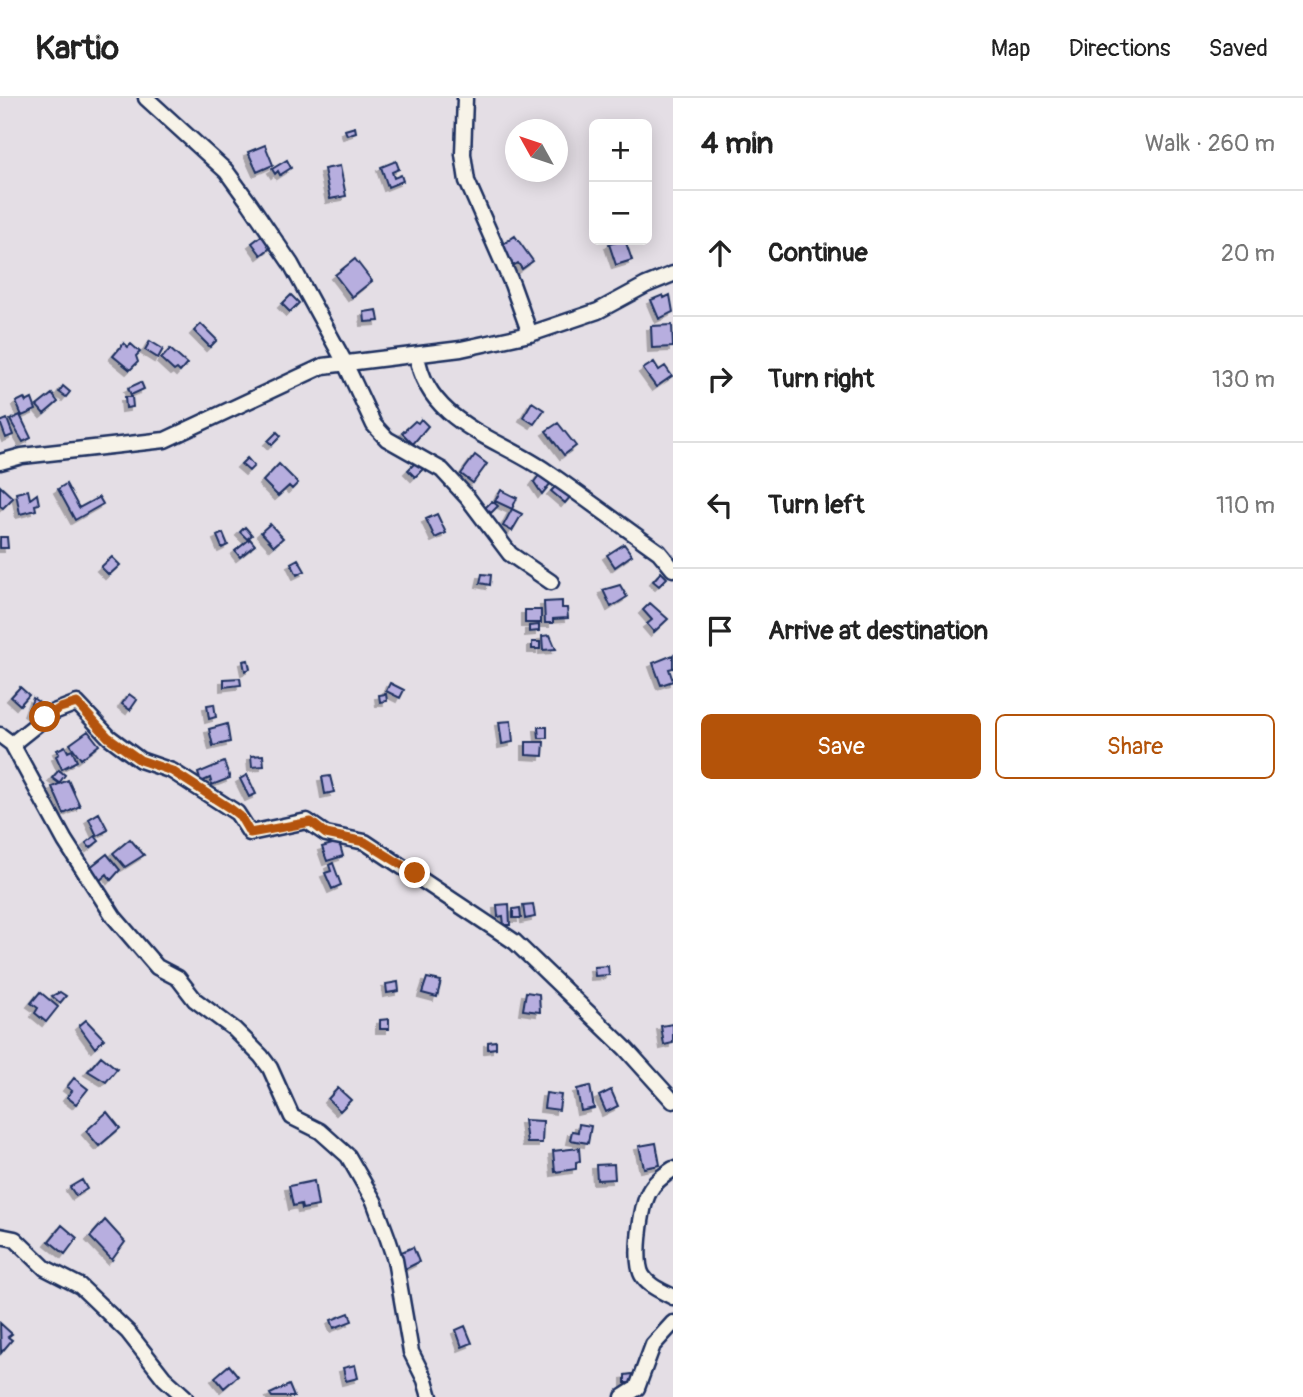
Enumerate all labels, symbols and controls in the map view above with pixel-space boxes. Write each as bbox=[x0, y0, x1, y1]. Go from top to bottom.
text: Kartio bbox=[35, 28, 119, 69]
text: Map bbox=[991, 34, 1031, 63]
text: Directions bbox=[1069, 34, 1170, 63]
text: Saved bbox=[1208, 34, 1268, 63]
north arrow bbox=[505, 119, 568, 182]
map controls bbox=[589, 119, 652, 245]
button: + bbox=[589, 119, 652, 182]
text: 4 min bbox=[701, 125, 774, 162]
text: Walk · 260 m bbox=[1145, 129, 1275, 158]
button: − bbox=[589, 182, 652, 245]
icon: ahead bbox=[701, 234, 739, 272]
text: Continue bbox=[768, 237, 868, 269]
text: 20 m bbox=[1221, 239, 1275, 268]
icon: right bbox=[701, 360, 739, 398]
text: Turn right bbox=[768, 363, 874, 395]
text: 130 m bbox=[1212, 365, 1275, 394]
icon: left bbox=[701, 486, 739, 524]
text: Turn left bbox=[768, 489, 864, 521]
text: 110 m bbox=[1216, 491, 1275, 520]
icon: arrive bbox=[701, 612, 739, 650]
text: Arrive at destination bbox=[768, 615, 988, 647]
route start bbox=[29, 701, 60, 732]
button: Save bbox=[701, 714, 981, 779]
button: Share bbox=[995, 714, 1275, 779]
route end bbox=[399, 857, 430, 888]

